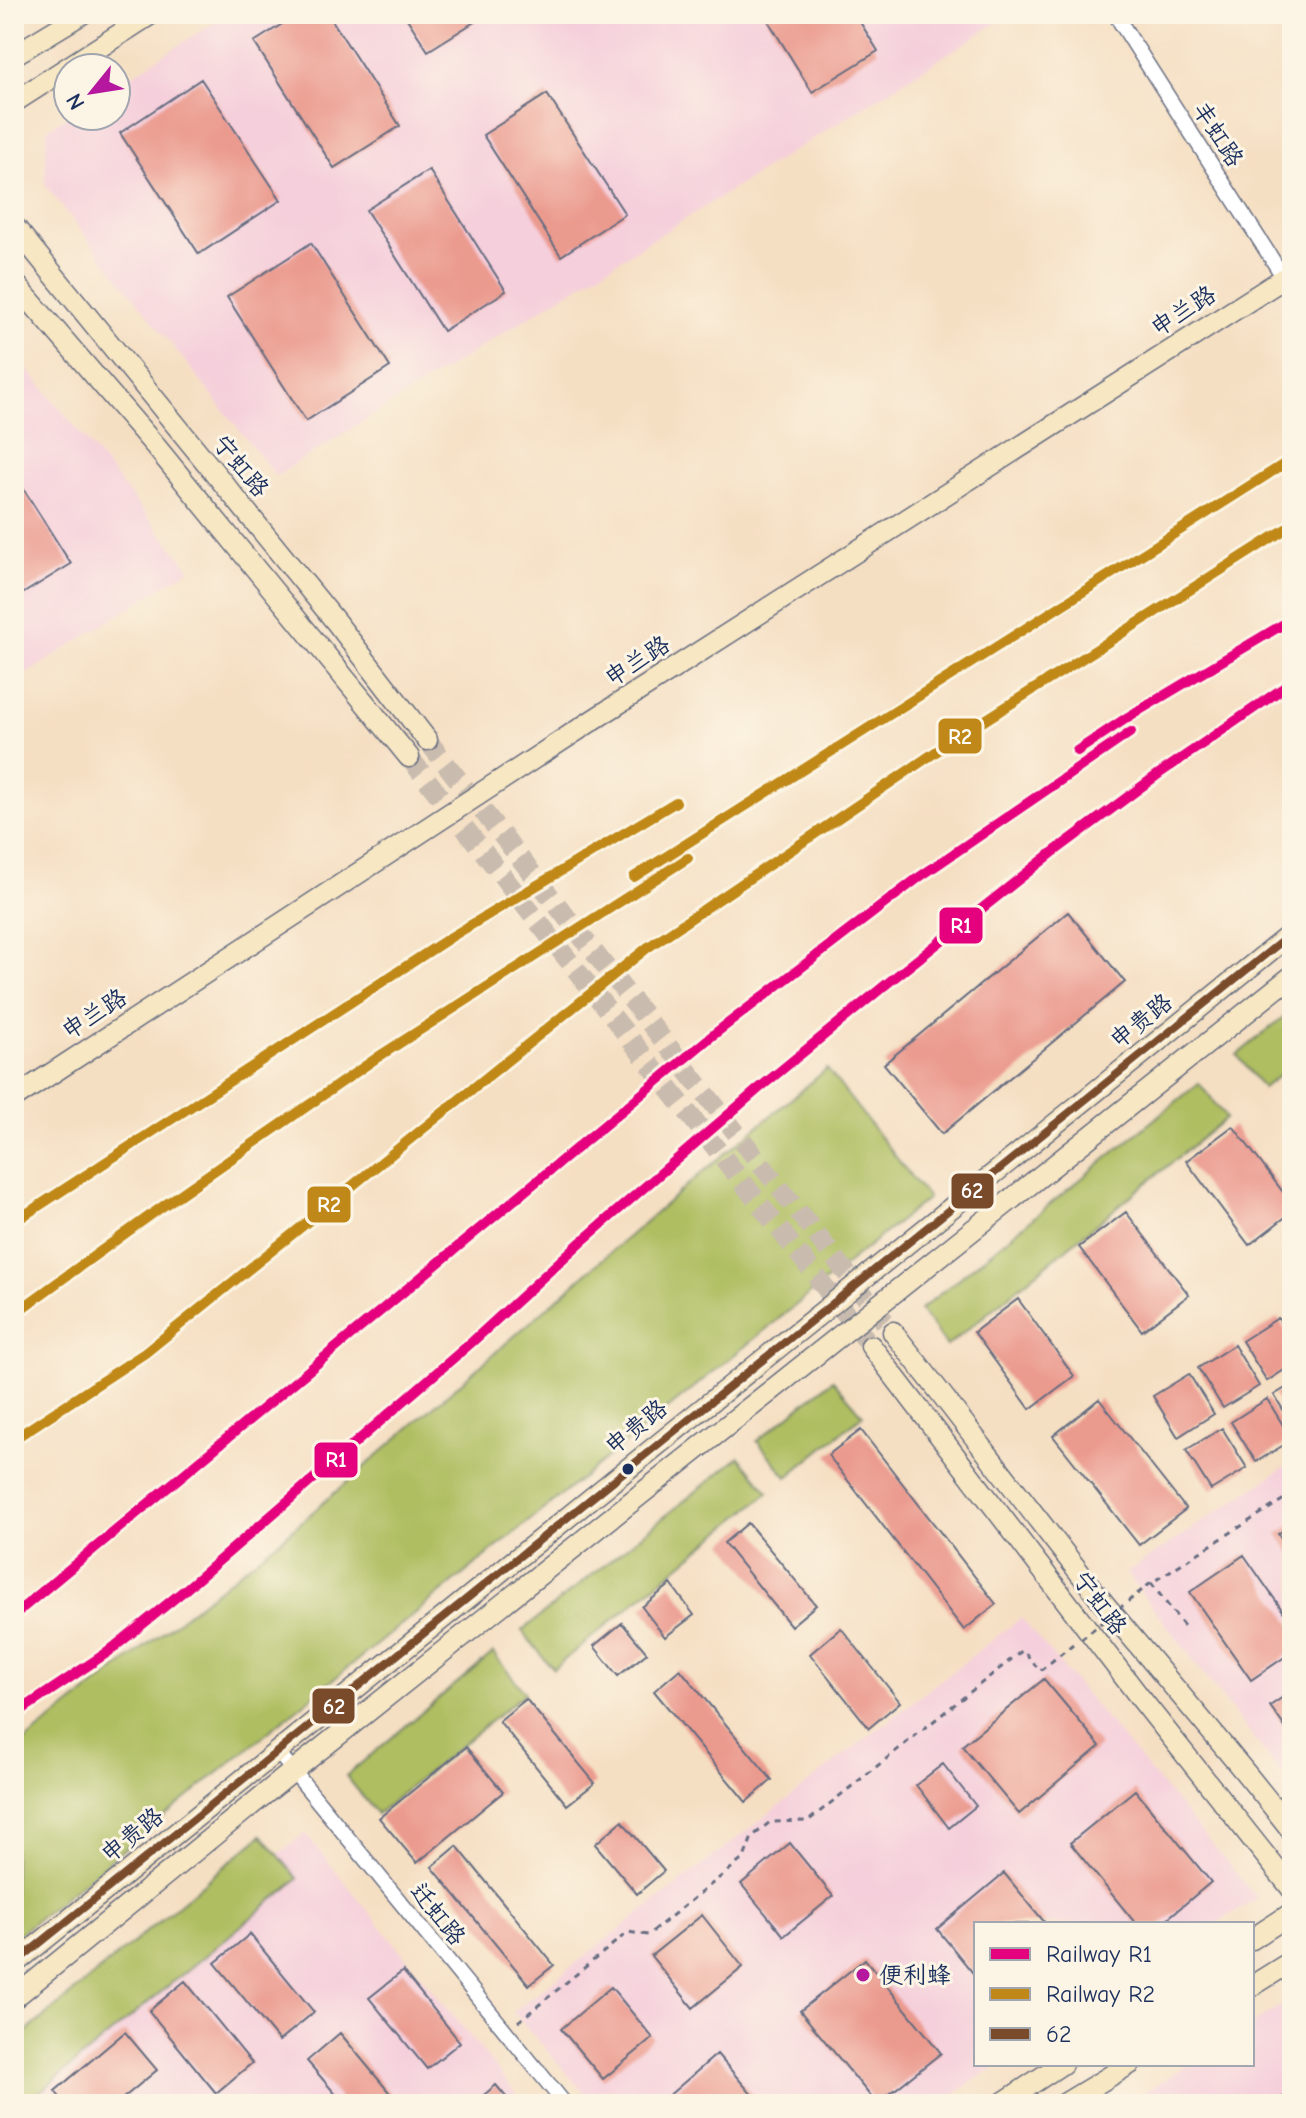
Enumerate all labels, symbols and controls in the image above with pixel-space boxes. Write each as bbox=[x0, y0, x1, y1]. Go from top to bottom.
north arrow bbox=[52, 52, 132, 132]
text: N bbox=[61, 89, 90, 114]
street label: 丰虹路 bbox=[1187, 96, 1249, 172]
street label: 申兰路 bbox=[1145, 280, 1221, 342]
street label: 宁虹路 bbox=[207, 429, 275, 503]
street label: 申兰路 bbox=[599, 630, 675, 692]
line badge: R2 bbox=[937, 717, 983, 755]
text: R2 bbox=[948, 724, 972, 750]
line badge: R1 bbox=[938, 906, 984, 945]
text: R1 bbox=[950, 913, 972, 939]
street label: 申兰路 bbox=[56, 983, 132, 1045]
street label: 申贵路 bbox=[1104, 987, 1178, 1055]
line badge: 62 bbox=[950, 1172, 995, 1210]
text: 62 bbox=[961, 1178, 983, 1204]
line badge: R2 bbox=[306, 1185, 352, 1224]
text: R2 bbox=[317, 1192, 341, 1218]
street label: 申贵路 bbox=[599, 1393, 673, 1461]
line badge: R1 bbox=[313, 1441, 359, 1479]
text: R1 bbox=[325, 1447, 347, 1473]
unlabelled marker bbox=[620, 1461, 636, 1477]
street label: 宁虹路 bbox=[1067, 1566, 1133, 1640]
line badge: 62 bbox=[311, 1687, 356, 1725]
text: 62 bbox=[323, 1694, 345, 1720]
street label: 申贵路 bbox=[95, 1801, 169, 1869]
street label: 迁虹路 bbox=[404, 1877, 472, 1951]
legend bbox=[974, 1922, 1254, 2066]
text: Railway R1 bbox=[1046, 1940, 1152, 1968]
place label: 便利蜂 bbox=[879, 1961, 951, 1989]
marker: 便利蜂 bbox=[854, 1966, 872, 1984]
text: Railway R2 bbox=[1046, 1980, 1155, 2008]
text: 62 bbox=[1046, 2020, 1072, 2048]

